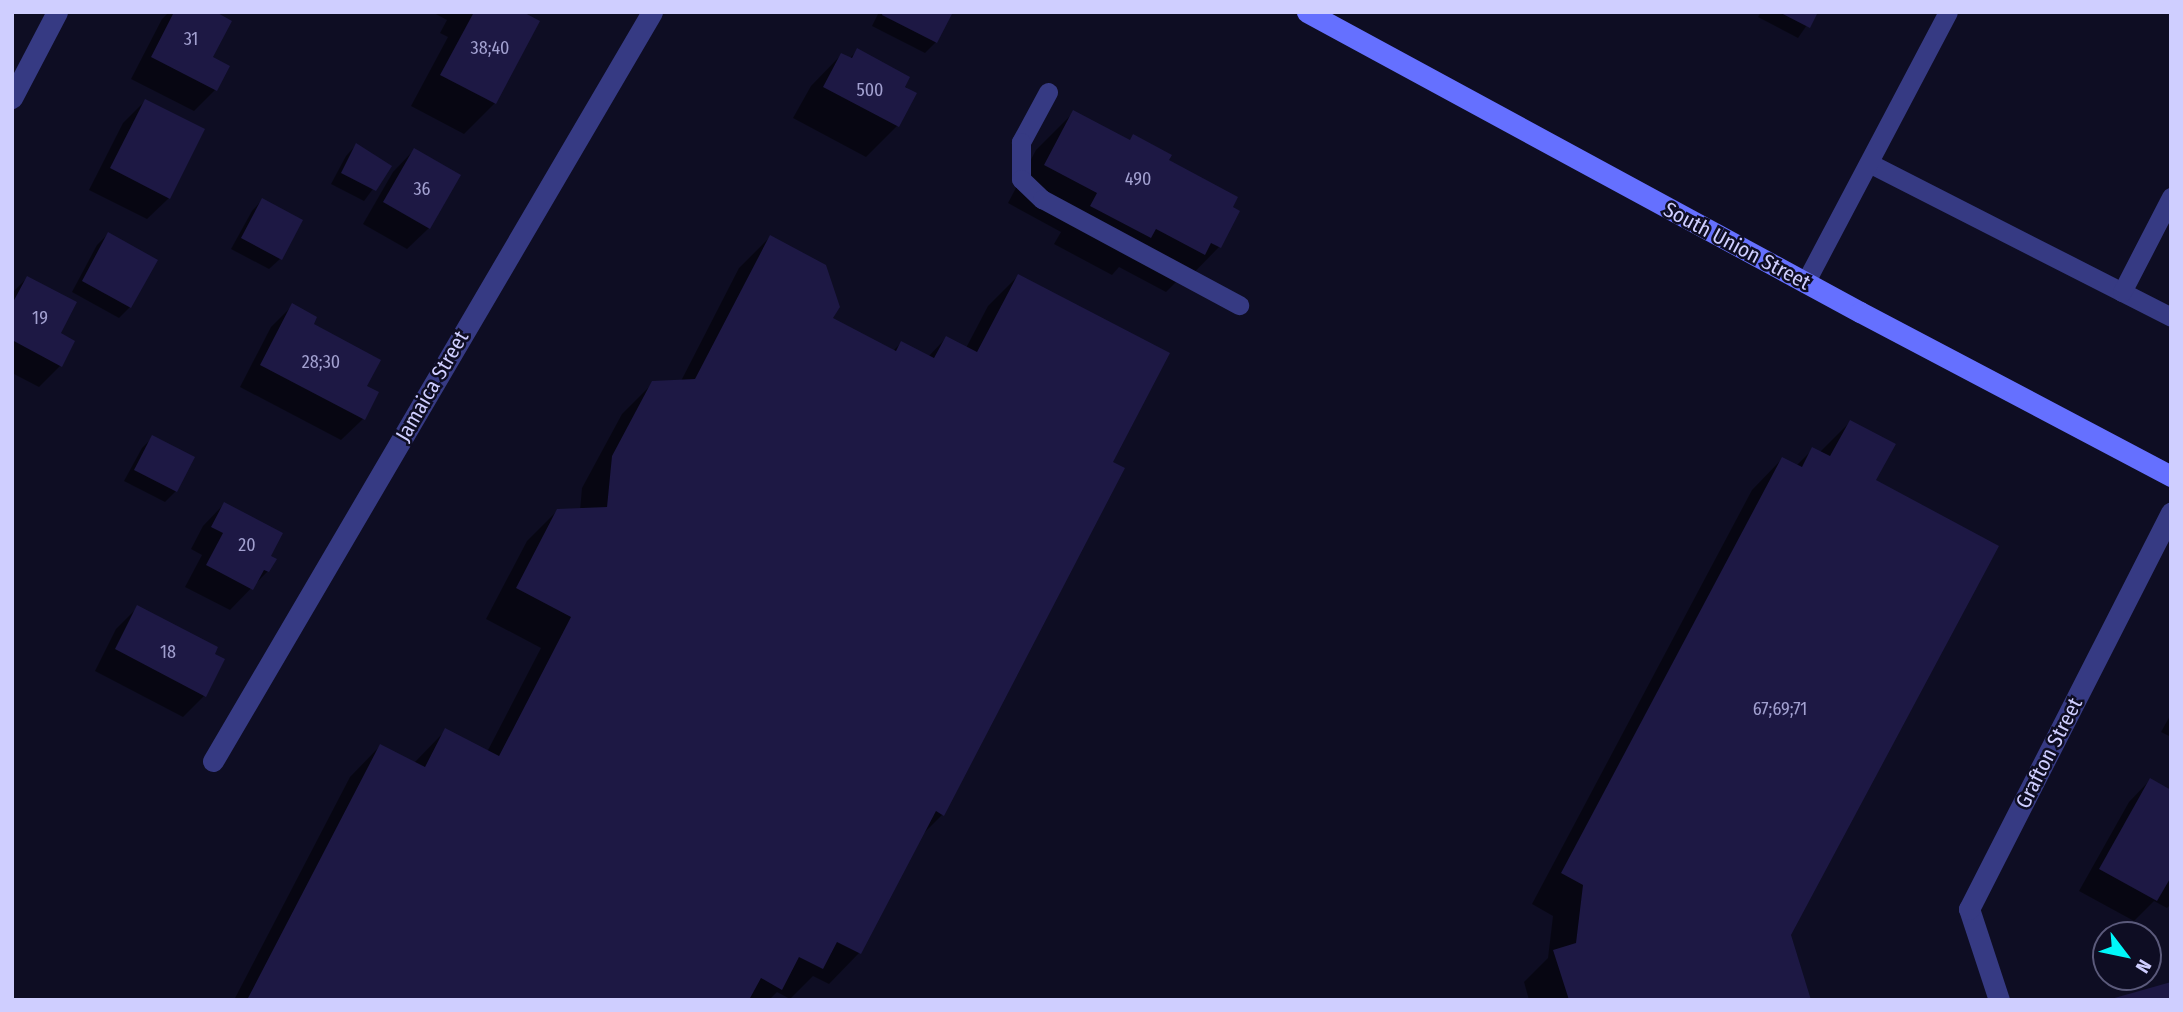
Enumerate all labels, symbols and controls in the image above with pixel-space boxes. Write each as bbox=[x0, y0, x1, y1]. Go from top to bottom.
house number: 31 bbox=[184, 28, 198, 50]
house number: 38;40 bbox=[471, 37, 509, 59]
house number: 500 bbox=[856, 79, 884, 101]
house number: 490 bbox=[1125, 168, 1151, 190]
house number: 36 bbox=[413, 178, 431, 200]
street label: South Union Street bbox=[1659, 197, 1815, 295]
house number: 19 bbox=[32, 307, 48, 329]
street label: Jamaica Street bbox=[390, 326, 474, 446]
house number: 28;30 bbox=[302, 351, 340, 373]
house number: 20 bbox=[238, 534, 256, 556]
house number: 18 bbox=[160, 641, 176, 663]
street label: Grafton Street bbox=[2010, 694, 2088, 812]
house number: 67;69;71 bbox=[1753, 698, 1807, 720]
north arrow bbox=[2092, 921, 2162, 991]
text: N bbox=[2131, 955, 2156, 977]

